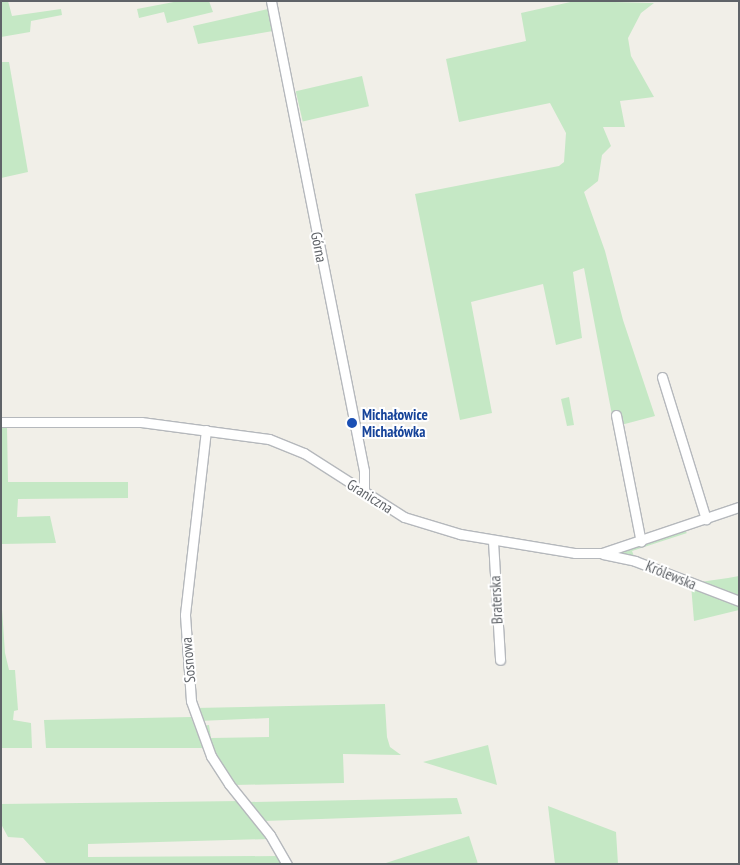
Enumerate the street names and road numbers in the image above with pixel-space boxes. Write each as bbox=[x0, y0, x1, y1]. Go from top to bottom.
street label: Górna bbox=[307, 230, 331, 264]
street label: Graniczna bbox=[344, 475, 396, 517]
street label: Królewska bbox=[643, 557, 699, 593]
street label: Braterska bbox=[486, 575, 506, 625]
street label: Sosnowa bbox=[177, 636, 199, 684]

